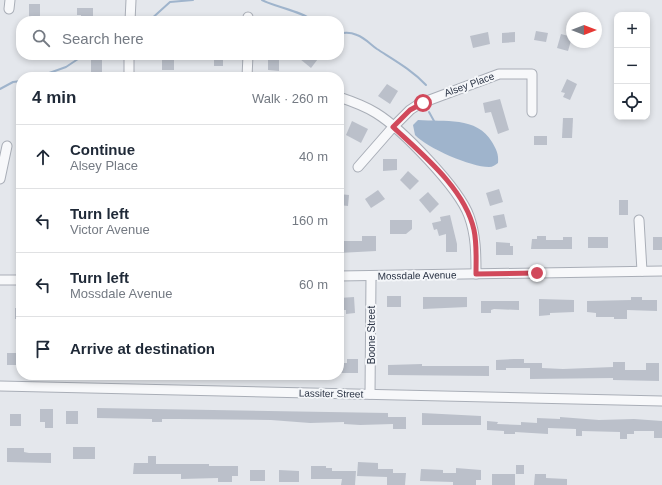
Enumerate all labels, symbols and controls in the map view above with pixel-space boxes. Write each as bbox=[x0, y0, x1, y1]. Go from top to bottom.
north arrow bbox=[566, 12, 602, 48]
map controls bbox=[614, 12, 650, 120]
button: + bbox=[614, 12, 650, 48]
search box bbox=[16, 16, 344, 60]
icon: search bbox=[30, 27, 52, 49]
text: Search here bbox=[62, 30, 144, 47]
button: − bbox=[614, 48, 650, 84]
street label: Alsey Place bbox=[443, 70, 496, 99]
button: locate bbox=[614, 84, 650, 120]
text: 4 min bbox=[32, 88, 76, 107]
text: Walk · 260 m bbox=[252, 91, 328, 106]
route start bbox=[414, 94, 432, 112]
text: Continue bbox=[70, 141, 135, 158]
icon: ahead bbox=[32, 146, 54, 168]
text: 40 m bbox=[299, 149, 328, 164]
text: Alsey Place bbox=[70, 158, 138, 173]
text: Turn left bbox=[70, 205, 129, 222]
icon: left bbox=[32, 210, 54, 232]
text: 160 m bbox=[292, 213, 328, 228]
text: Victor Avenue bbox=[70, 222, 150, 237]
route end bbox=[528, 264, 546, 282]
text: Turn left bbox=[70, 269, 129, 286]
street label: Mossdale Avenue bbox=[378, 269, 457, 282]
icon: left bbox=[32, 274, 54, 296]
text: 60 m bbox=[299, 277, 328, 292]
text: Mossdale Avenue bbox=[70, 286, 172, 301]
street label: Boone Street bbox=[366, 306, 377, 364]
icon: arrive bbox=[32, 338, 54, 360]
text: Arrive at destination bbox=[70, 340, 215, 357]
street label: Lassiter Street bbox=[299, 387, 364, 400]

